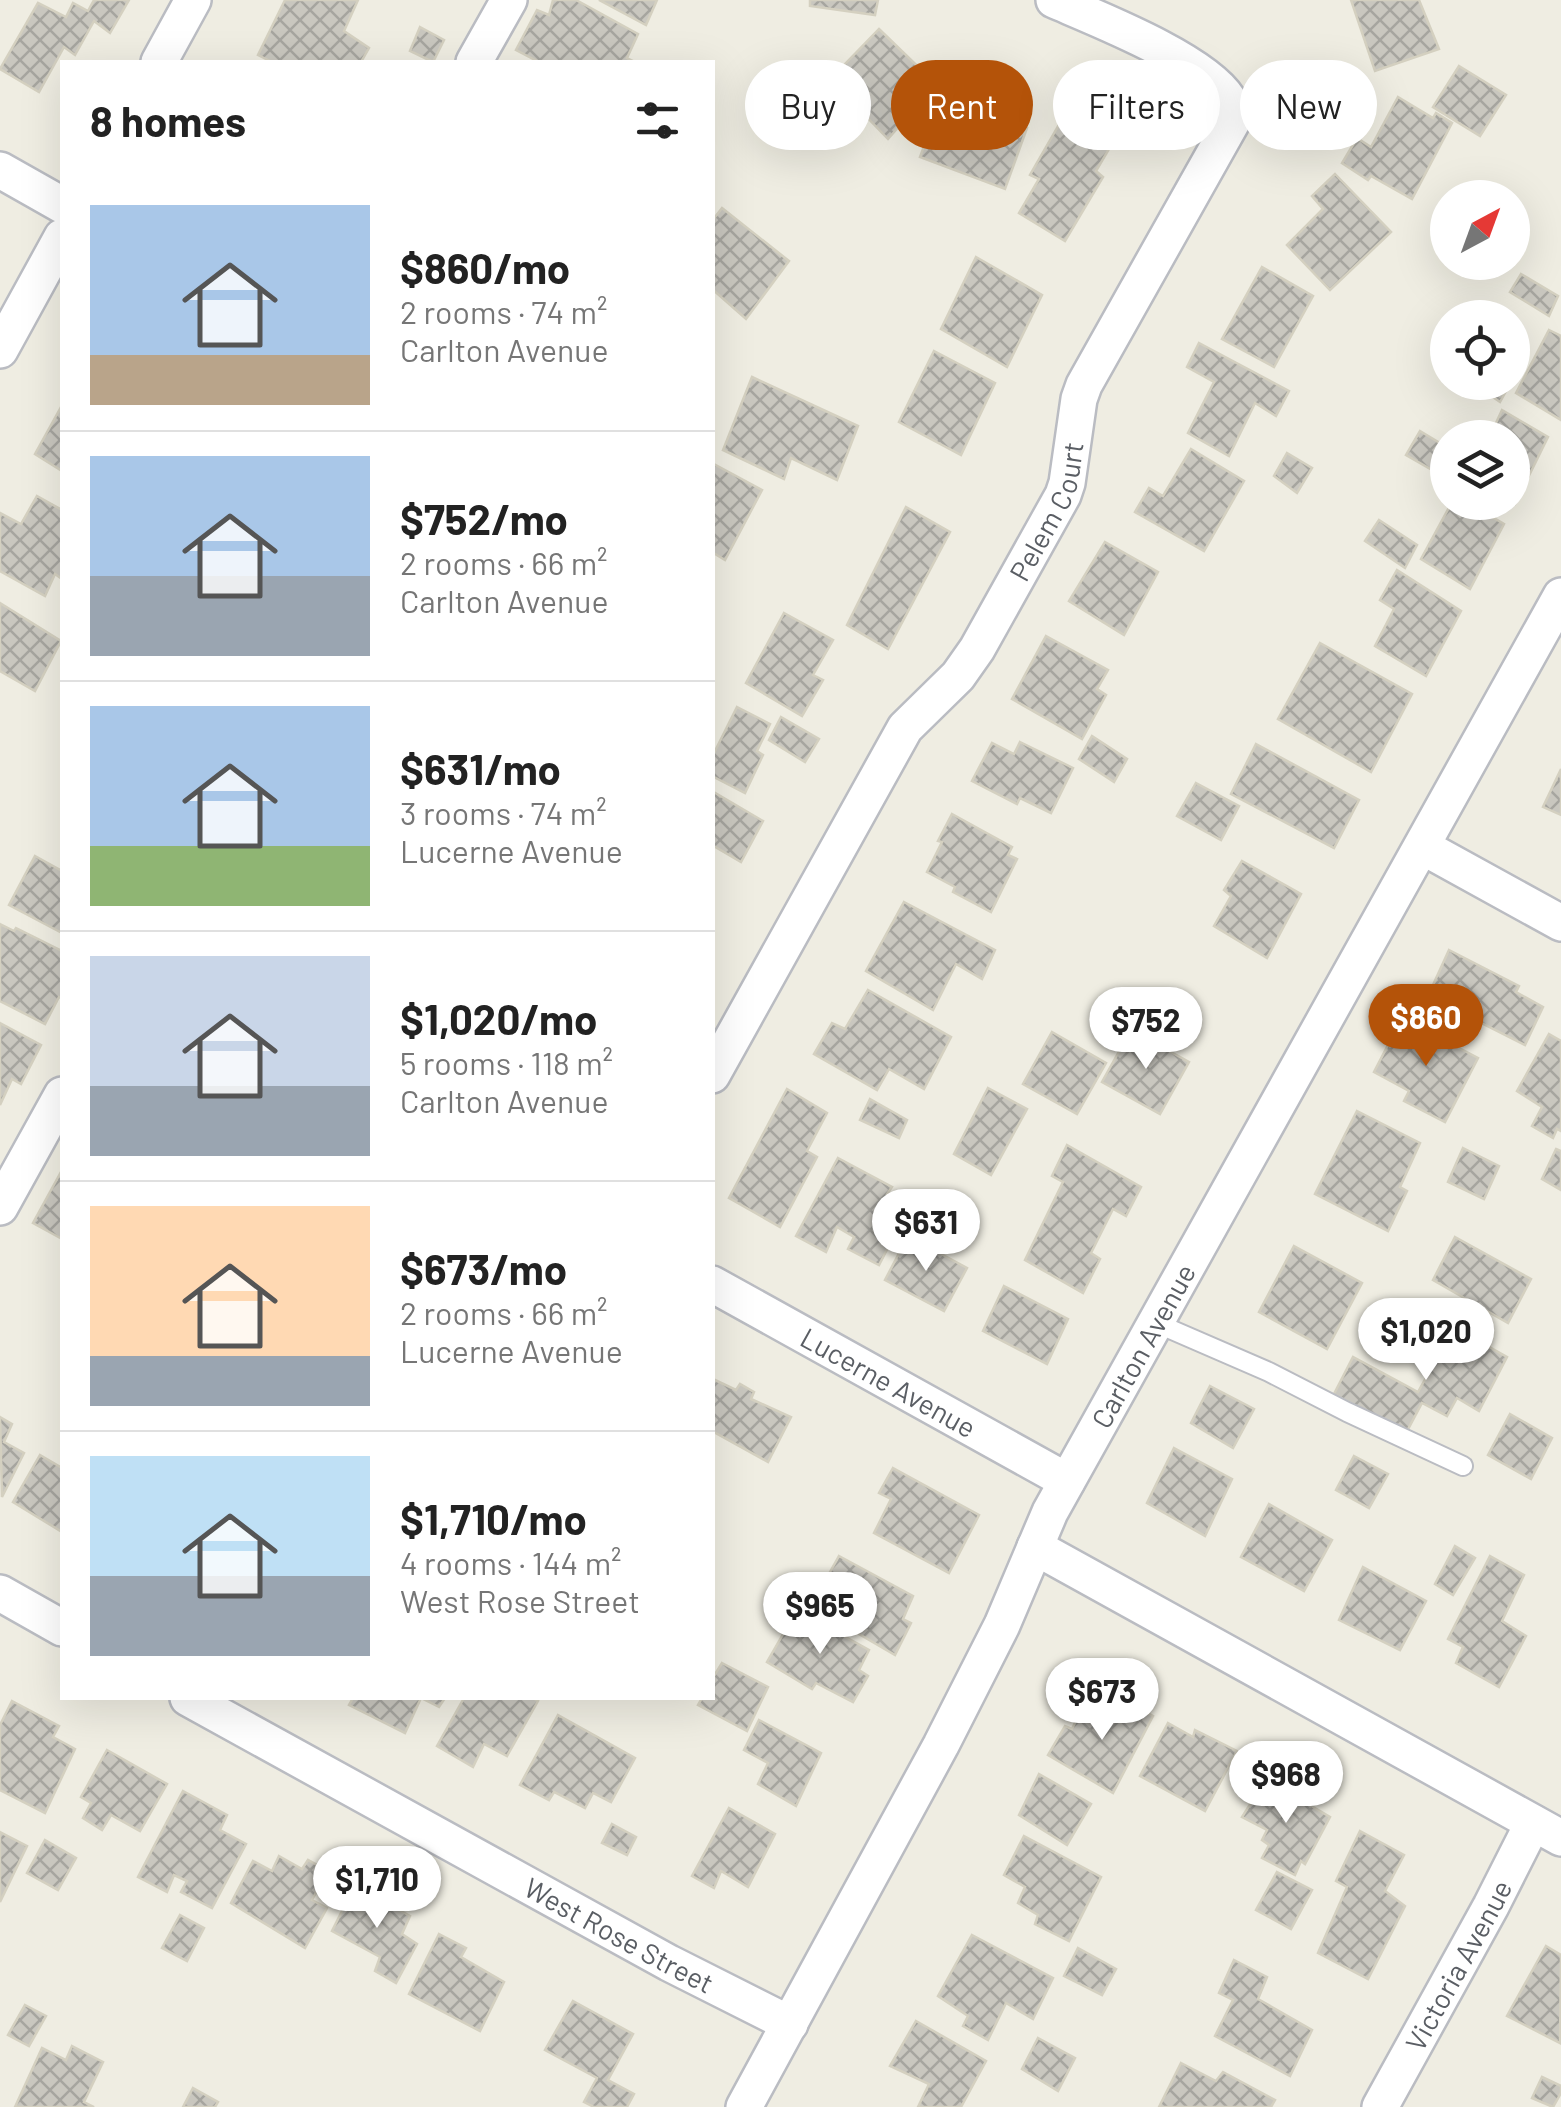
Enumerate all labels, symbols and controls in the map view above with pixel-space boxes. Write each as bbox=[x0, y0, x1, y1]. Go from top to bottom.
chip: Buy bbox=[745, 60, 871, 150]
chip: Rent bbox=[891, 60, 1033, 150]
chip: Filters bbox=[1053, 60, 1220, 150]
chip: New bbox=[1240, 60, 1377, 150]
icon: filters bbox=[630, 93, 685, 148]
text: 8 homes bbox=[90, 95, 246, 145]
north arrow bbox=[1430, 180, 1530, 280]
map controls bbox=[1430, 180, 1530, 520]
text: $860/mo bbox=[400, 242, 570, 292]
icon: home bbox=[170, 245, 290, 365]
text: 2 rooms · 74 m² bbox=[400, 292, 607, 330]
button: locate bbox=[1430, 300, 1530, 400]
text: Carlton Avenue bbox=[400, 330, 609, 368]
button: layers bbox=[1430, 420, 1530, 520]
street label: Pelem Court bbox=[1002, 440, 1090, 587]
text: $752/mo bbox=[400, 493, 568, 543]
icon: home bbox=[170, 496, 290, 616]
text: 2 rooms · 66 m² bbox=[400, 543, 608, 581]
text: Carlton Avenue bbox=[400, 581, 609, 619]
text: $631/mo bbox=[400, 743, 561, 793]
icon: home bbox=[170, 746, 290, 866]
text: 3 rooms · 74 m² bbox=[400, 793, 607, 831]
text: Lucerne Avenue bbox=[400, 831, 623, 869]
pin: $860 bbox=[1367, 984, 1485, 1069]
pin: $752 bbox=[1087, 987, 1205, 1072]
text: $1,020/mo bbox=[400, 993, 597, 1043]
icon: home bbox=[170, 996, 290, 1116]
text: $860 bbox=[1390, 997, 1462, 1035]
text: $752 bbox=[1111, 1000, 1181, 1038]
text: 5 rooms · 118 m² bbox=[400, 1043, 613, 1081]
text: Carlton Avenue bbox=[400, 1081, 609, 1119]
pin: $631 bbox=[867, 1189, 985, 1274]
text: $631 bbox=[894, 1202, 958, 1240]
text: $673/mo bbox=[400, 1243, 567, 1293]
icon: home bbox=[170, 1246, 290, 1366]
street label: Carlton Avenue bbox=[1083, 1258, 1202, 1434]
text: 2 rooms · 66 m² bbox=[400, 1293, 608, 1331]
pin: $1,020 bbox=[1345, 1298, 1507, 1383]
text: $1,020 bbox=[1380, 1311, 1472, 1349]
street label: Lucerne Avenue bbox=[795, 1320, 982, 1444]
text: Lucerne Avenue bbox=[400, 1331, 623, 1369]
text: $1,710/mo bbox=[400, 1493, 587, 1543]
icon: home bbox=[170, 1496, 290, 1616]
text: 4 rooms · 144 m² bbox=[400, 1543, 622, 1581]
pin: $965 bbox=[761, 1572, 879, 1657]
text: West Rose Street bbox=[400, 1581, 640, 1619]
text: $965 bbox=[785, 1585, 855, 1623]
pin: $673 bbox=[1043, 1658, 1161, 1743]
text: $673 bbox=[1068, 1671, 1136, 1709]
pin: $968 bbox=[1227, 1741, 1345, 1826]
text: $968 bbox=[1251, 1754, 1321, 1792]
pin: $1,710 bbox=[296, 1846, 458, 1931]
text: $1,710 bbox=[335, 1859, 419, 1897]
street label: West Rose Street bbox=[519, 1870, 719, 2000]
street label: Victoria Avenue bbox=[1398, 1874, 1518, 2056]

